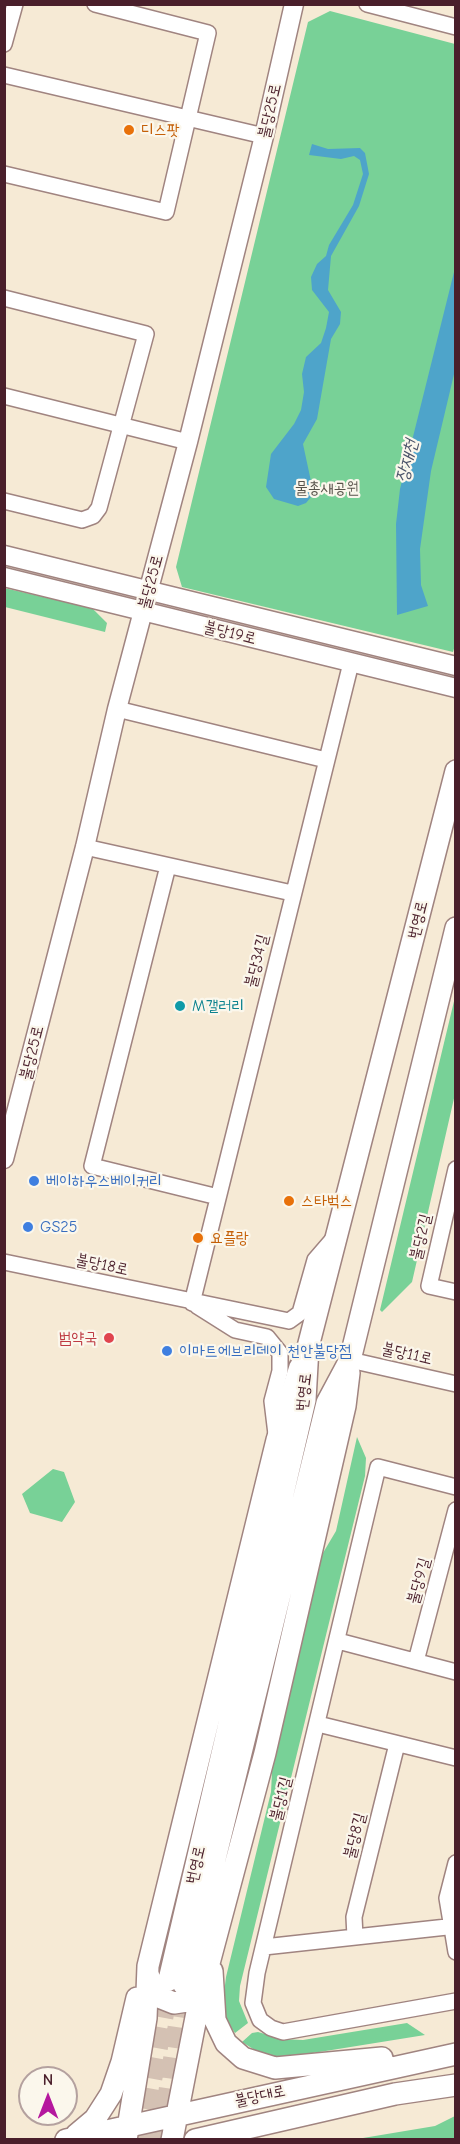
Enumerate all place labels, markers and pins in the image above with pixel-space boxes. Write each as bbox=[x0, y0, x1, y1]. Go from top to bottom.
place label: 디스팟 bbox=[141, 120, 180, 140]
marker: 디스팟 bbox=[122, 123, 136, 137]
place label: M갤러리 bbox=[192, 996, 244, 1016]
marker: M갤러리 bbox=[173, 999, 187, 1013]
place label: 베이하우스베이커리 bbox=[46, 1171, 162, 1191]
marker: 베이하우스베이커리 bbox=[27, 1174, 41, 1188]
place label: 스타벅스 bbox=[301, 1191, 352, 1211]
marker: 스타벅스 bbox=[282, 1194, 296, 1208]
place label: GS25 bbox=[40, 1217, 77, 1237]
marker: GS25 bbox=[21, 1220, 35, 1234]
place label: 요플랑 bbox=[210, 1228, 249, 1248]
marker: 요플랑 bbox=[191, 1231, 205, 1245]
place label: 범약국 bbox=[58, 1328, 97, 1348]
marker: 범약국 bbox=[102, 1331, 116, 1345]
place label: 이마트에브리데이 천안불당점 bbox=[179, 1341, 352, 1361]
marker: 이마트에브리데이 천안불당점 bbox=[160, 1344, 174, 1358]

